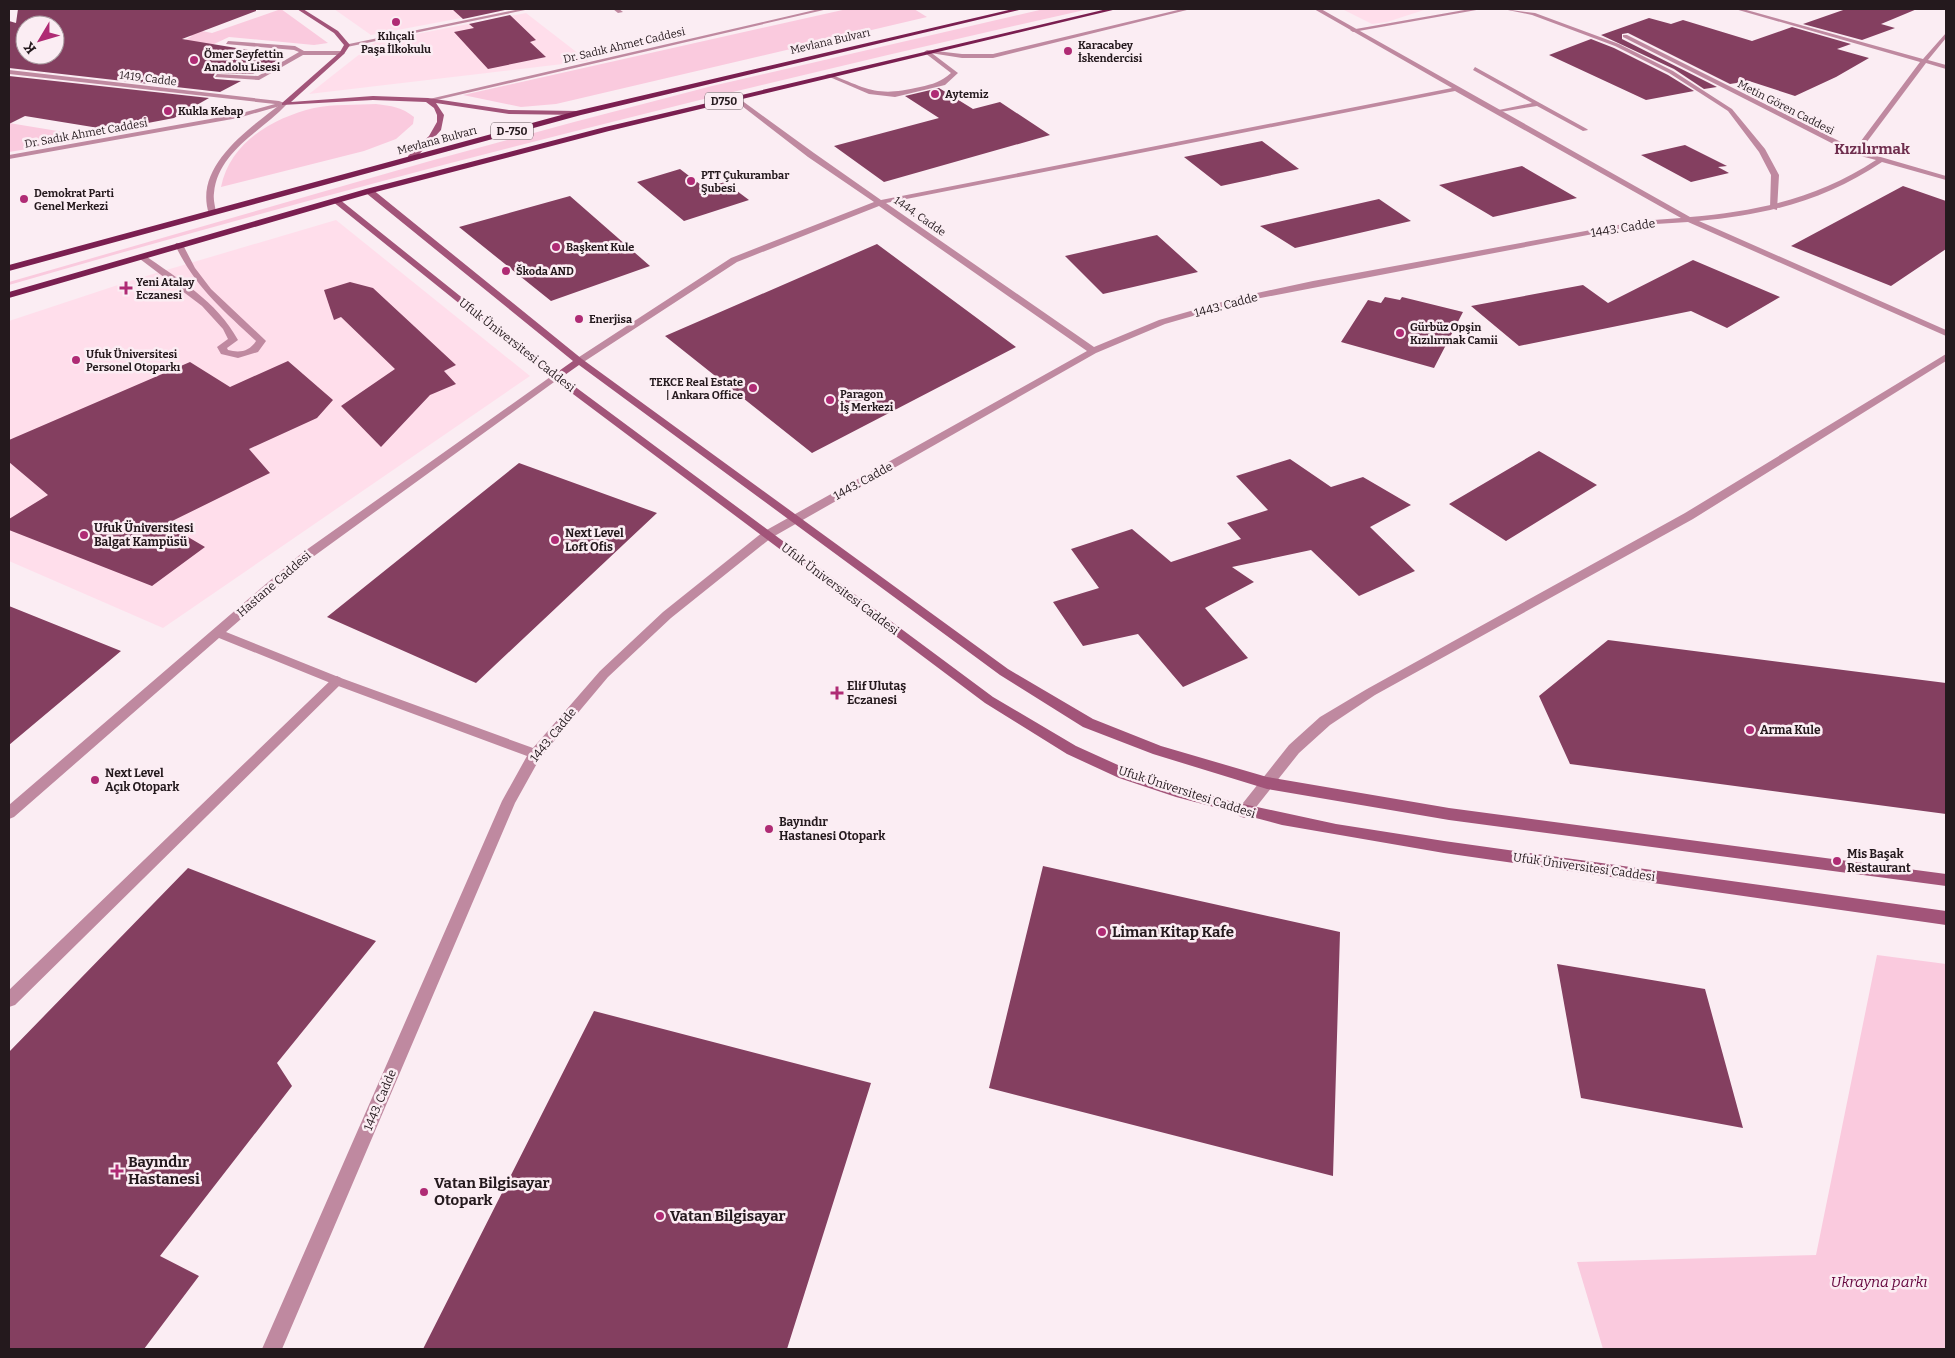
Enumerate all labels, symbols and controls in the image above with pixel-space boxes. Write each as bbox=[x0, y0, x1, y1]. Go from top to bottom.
north arrow bbox=[15, 15, 65, 65]
marker: Kılıçali Paşa İlkokulu bbox=[390, 16, 402, 28]
street label: Dr. Sadık Ahmet Caddesi bbox=[562, 25, 687, 66]
street label: Mevlana Bulvarı bbox=[789, 26, 872, 57]
place label: Kılıçali Paşa İlkokulu bbox=[361, 30, 431, 56]
text: K bbox=[20, 38, 40, 57]
place label: Karacabey İskendercisi bbox=[1078, 39, 1143, 65]
marker: Karacabey İskendercisi bbox=[1062, 45, 1074, 57]
place label: Ömer Seyfettin Anadolu Lisesi bbox=[204, 48, 283, 74]
marker: Ömer Seyfettin Anadolu Lisesi bbox=[188, 54, 200, 66]
street label: 1419. Cadde bbox=[119, 69, 177, 88]
street label: Metin Gören Caddesi bbox=[1735, 77, 1837, 138]
marker: Aytemiz bbox=[929, 88, 941, 100]
place label: Aytemiz bbox=[945, 88, 989, 101]
road number: D750 bbox=[705, 92, 743, 110]
marker: Kukla Kebap bbox=[162, 105, 174, 117]
place label: Kukla Kebap bbox=[178, 105, 244, 118]
street label: Dr. Sadık Ahmet Caddesi bbox=[24, 116, 149, 151]
road number: D-750 bbox=[491, 122, 533, 140]
street label: Mevlana Bulvarı bbox=[396, 123, 479, 157]
district label: Kızılırmak bbox=[1834, 140, 1910, 158]
place label: PTT Çukurambar Şubesi bbox=[701, 169, 790, 195]
marker: PTT Çukurambar Şubesi bbox=[685, 175, 697, 187]
place label: Demokrat Parti Genel Merkezi bbox=[34, 187, 115, 213]
marker: Demokrat Parti Genel Merkezi bbox=[18, 193, 30, 205]
street label: 1444. Cadde bbox=[891, 194, 948, 239]
street label: 1443. Cadde bbox=[1590, 216, 1656, 240]
marker: Başkent Kule bbox=[550, 241, 562, 253]
place label: Başkent Kule bbox=[566, 241, 634, 254]
place label: Škoda AND bbox=[516, 264, 574, 278]
marker: Škoda AND bbox=[500, 265, 512, 277]
place label: Yeni Atalay Eczanesi bbox=[136, 276, 195, 302]
marker: Yeni Atalay Eczanesi bbox=[120, 282, 132, 294]
street label: 1443. Cadde bbox=[1193, 290, 1259, 320]
street label: Ufuk Üniversitesi Caddesi bbox=[456, 295, 579, 395]
marker: Enerjisa bbox=[573, 313, 585, 325]
place label: Enerjisa bbox=[589, 313, 633, 326]
place label: Gürbüz Opşin Kızılırmak Camii bbox=[1410, 321, 1498, 347]
marker: Gürbüz Opşin Kızılırmak Camii bbox=[1394, 327, 1406, 339]
place label: Ufuk Üniversitesi Personel Otoparkı bbox=[86, 348, 181, 374]
marker: Ufuk Üniversitesi Personel Otoparkı bbox=[70, 354, 82, 366]
place label: TEKCE Real Estate | Ankara Office bbox=[649, 376, 743, 402]
marker: TEKCE Real Estate | Ankara Office bbox=[747, 382, 759, 394]
place label: Paragon İş Merkezi bbox=[840, 388, 894, 414]
marker: Paragon İş Merkezi bbox=[824, 394, 836, 406]
street label: 1443. Cadde bbox=[831, 459, 895, 503]
place label: Ufuk Üniversitesi Balgat Kampüsü bbox=[94, 520, 194, 549]
place label: Next Level Loft Ofis bbox=[565, 526, 624, 554]
marker: Ufuk Üniversitesi Balgat Kampüsü bbox=[78, 529, 90, 541]
marker: Next Level Loft Ofis bbox=[549, 534, 561, 546]
street label: Ufuk Üniversitesi Caddesi bbox=[778, 539, 902, 638]
street label: Hastane Caddesi bbox=[234, 548, 314, 620]
place label: Elif Ulutaş Eczanesi bbox=[847, 679, 906, 707]
marker: Elif Ulutaş Eczanesi bbox=[831, 687, 843, 699]
street label: 1443. Cadde bbox=[527, 705, 579, 765]
place label: Arma Kule bbox=[1760, 723, 1821, 737]
marker: Arma Kule bbox=[1744, 724, 1756, 736]
street label: Ufuk Üniversitesi Caddesi bbox=[1117, 762, 1258, 821]
place label: Next Level Açık Otopark bbox=[105, 766, 180, 794]
marker: Next Level Açık Otopark bbox=[89, 774, 101, 786]
place label: Bayındır Hastanesi Otopark bbox=[779, 815, 886, 843]
marker: Bayındır Hastanesi Otopark bbox=[763, 823, 775, 835]
place label: Mis Başak Restaurant bbox=[1847, 847, 1911, 875]
street label: Ufuk Üniversitesi Caddesi bbox=[1512, 849, 1657, 884]
marker: Mis Başak Restaurant bbox=[1831, 855, 1843, 867]
place label: Liman Kitap Kafe bbox=[1112, 923, 1234, 941]
marker: Liman Kitap Kafe bbox=[1096, 926, 1108, 938]
street label: 1443. Cadde bbox=[361, 1067, 399, 1133]
place label: Bayındır Hastanesi bbox=[128, 1153, 200, 1188]
marker: Bayındır Hastanesi bbox=[110, 1164, 124, 1178]
place label: Vatan Bilgisayar Otopark bbox=[434, 1174, 550, 1209]
marker: Vatan Bilgisayar Otopark bbox=[418, 1186, 430, 1198]
place label: Vatan Bilgisayar bbox=[670, 1207, 786, 1225]
marker: Vatan Bilgisayar bbox=[654, 1210, 666, 1222]
park label: Ukrayna parkı bbox=[1831, 1273, 1927, 1291]

